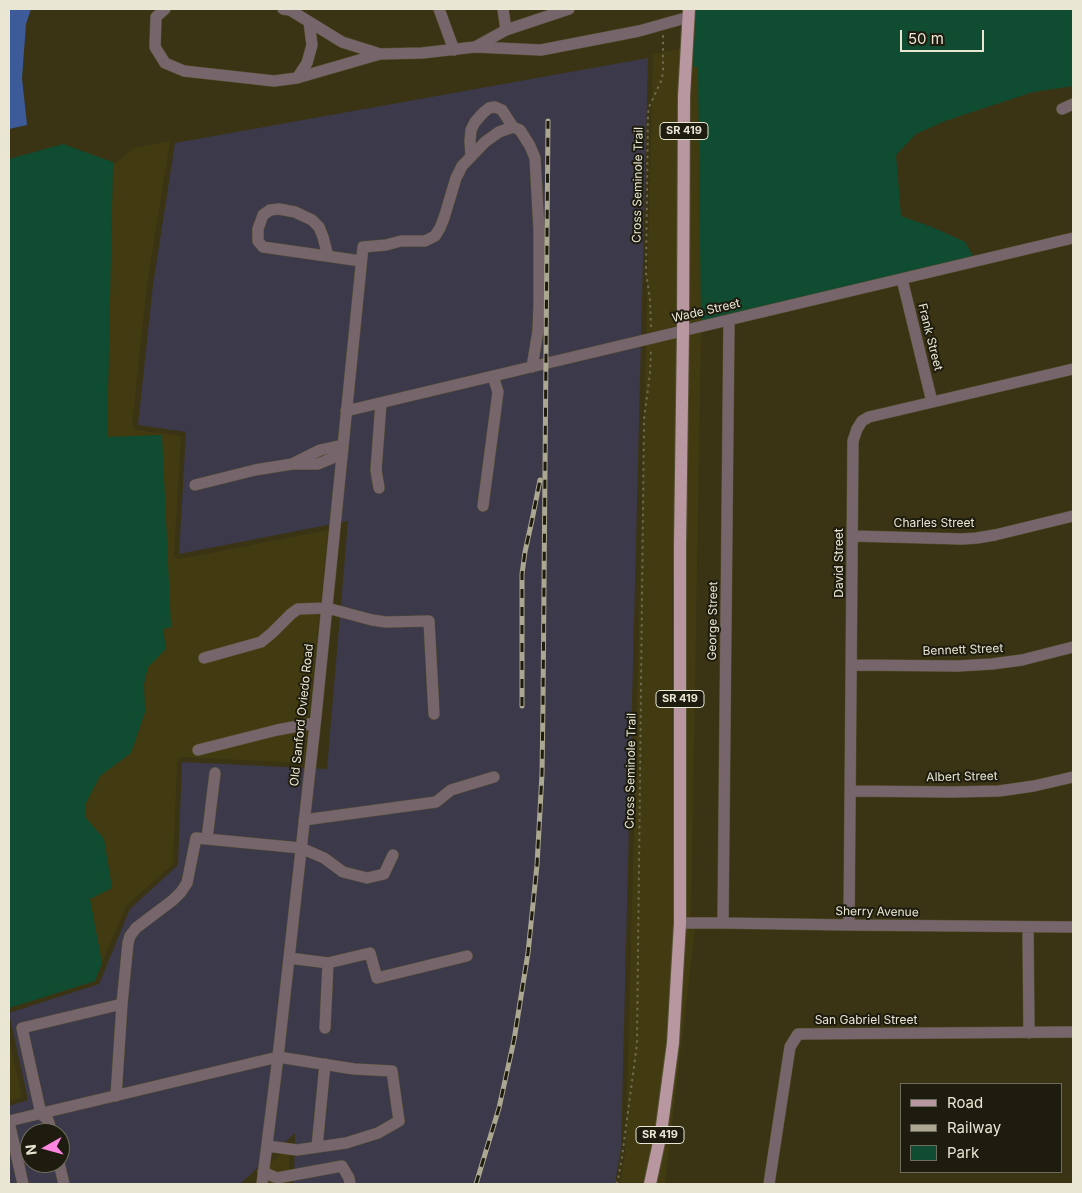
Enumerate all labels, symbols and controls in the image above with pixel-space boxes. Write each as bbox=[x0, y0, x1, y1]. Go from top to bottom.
scale bar bbox=[902, 20, 986, 52]
text: 50 m bbox=[908, 29, 944, 48]
road number: SR 419 bbox=[660, 122, 708, 140]
street label: Cross Seminole Trail bbox=[630, 127, 646, 243]
street label: Wade Street bbox=[671, 296, 741, 326]
street label: Frank Street bbox=[915, 302, 945, 372]
street label: Charles Street bbox=[894, 516, 974, 530]
street label: David Street bbox=[832, 528, 846, 598]
street label: George Street bbox=[705, 581, 721, 661]
street label: Bennett Street bbox=[922, 641, 1004, 659]
street label: Old Sanford Oviedo Road bbox=[287, 643, 317, 787]
road number: SR 419 bbox=[656, 691, 704, 708]
street label: Cross Seminole Trail bbox=[623, 713, 639, 829]
street label: Albert Street bbox=[926, 769, 998, 785]
street label: Sherry Avenue bbox=[835, 904, 919, 920]
street label: San Gabriel Street bbox=[815, 1013, 917, 1027]
legend bbox=[900, 1083, 1062, 1173]
text: Road bbox=[947, 1093, 983, 1112]
text: Railway bbox=[947, 1118, 1001, 1137]
north arrow bbox=[20, 1123, 70, 1173]
road number: SR 419 bbox=[636, 1126, 684, 1144]
text: N bbox=[22, 1143, 40, 1156]
text: Park bbox=[947, 1143, 979, 1162]

